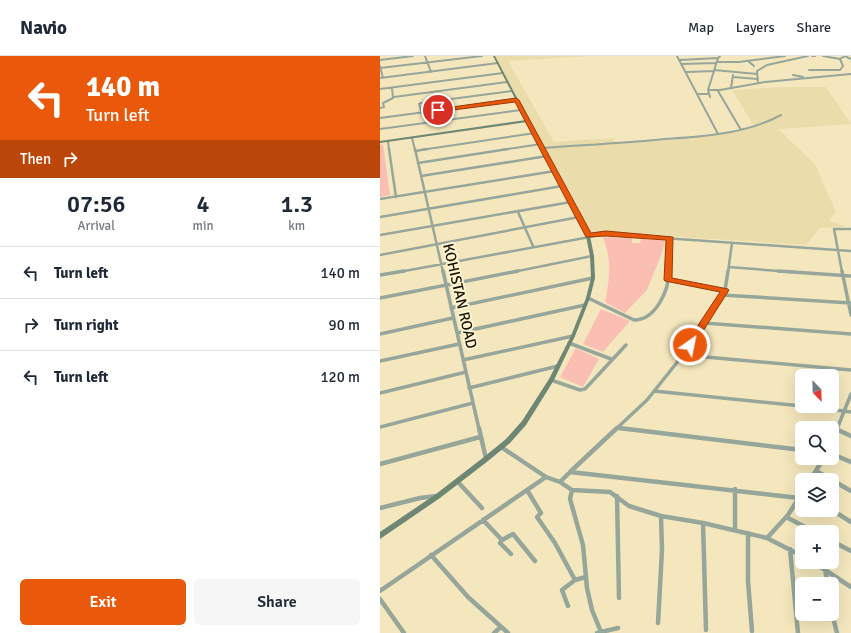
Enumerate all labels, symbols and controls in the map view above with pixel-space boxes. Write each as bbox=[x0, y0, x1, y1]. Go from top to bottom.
text: Navio bbox=[20, 16, 67, 40]
text: Map bbox=[688, 19, 714, 36]
text: Layers bbox=[736, 19, 775, 36]
text: Share bbox=[797, 19, 831, 36]
text: 140 m bbox=[86, 70, 160, 104]
icon: left bbox=[20, 72, 72, 124]
pin bbox=[421, 93, 455, 127]
icon: arrive bbox=[427, 99, 449, 121]
text: Turn left bbox=[86, 104, 149, 126]
icon: right bbox=[59, 148, 81, 170]
text: Then bbox=[20, 150, 51, 168]
text: 07:56 bbox=[67, 189, 126, 219]
text: 4 bbox=[197, 189, 210, 219]
text: 1.3 bbox=[281, 189, 313, 219]
text: Arrival bbox=[78, 218, 115, 234]
text: min bbox=[193, 218, 214, 234]
text: km bbox=[288, 218, 305, 234]
street label: KOHISTAN ROAD bbox=[439, 242, 481, 350]
icon: left bbox=[20, 262, 42, 284]
text: Turn left bbox=[54, 264, 108, 282]
text: 140 m bbox=[320, 264, 360, 282]
icon: right bbox=[20, 314, 42, 336]
text: Turn right bbox=[54, 316, 119, 334]
text: 90 m bbox=[329, 316, 360, 334]
position arrow bbox=[669, 324, 711, 366]
icon: left bbox=[20, 366, 42, 388]
text: Turn left bbox=[54, 368, 108, 386]
text: 120 m bbox=[320, 368, 360, 386]
north arrow bbox=[795, 369, 839, 413]
map controls bbox=[795, 369, 839, 621]
button: search bbox=[795, 421, 839, 465]
button: layers bbox=[795, 473, 839, 517]
button: + bbox=[795, 525, 839, 569]
button: − bbox=[795, 577, 839, 621]
button: Exit bbox=[20, 579, 186, 625]
button: Share bbox=[194, 579, 360, 625]

